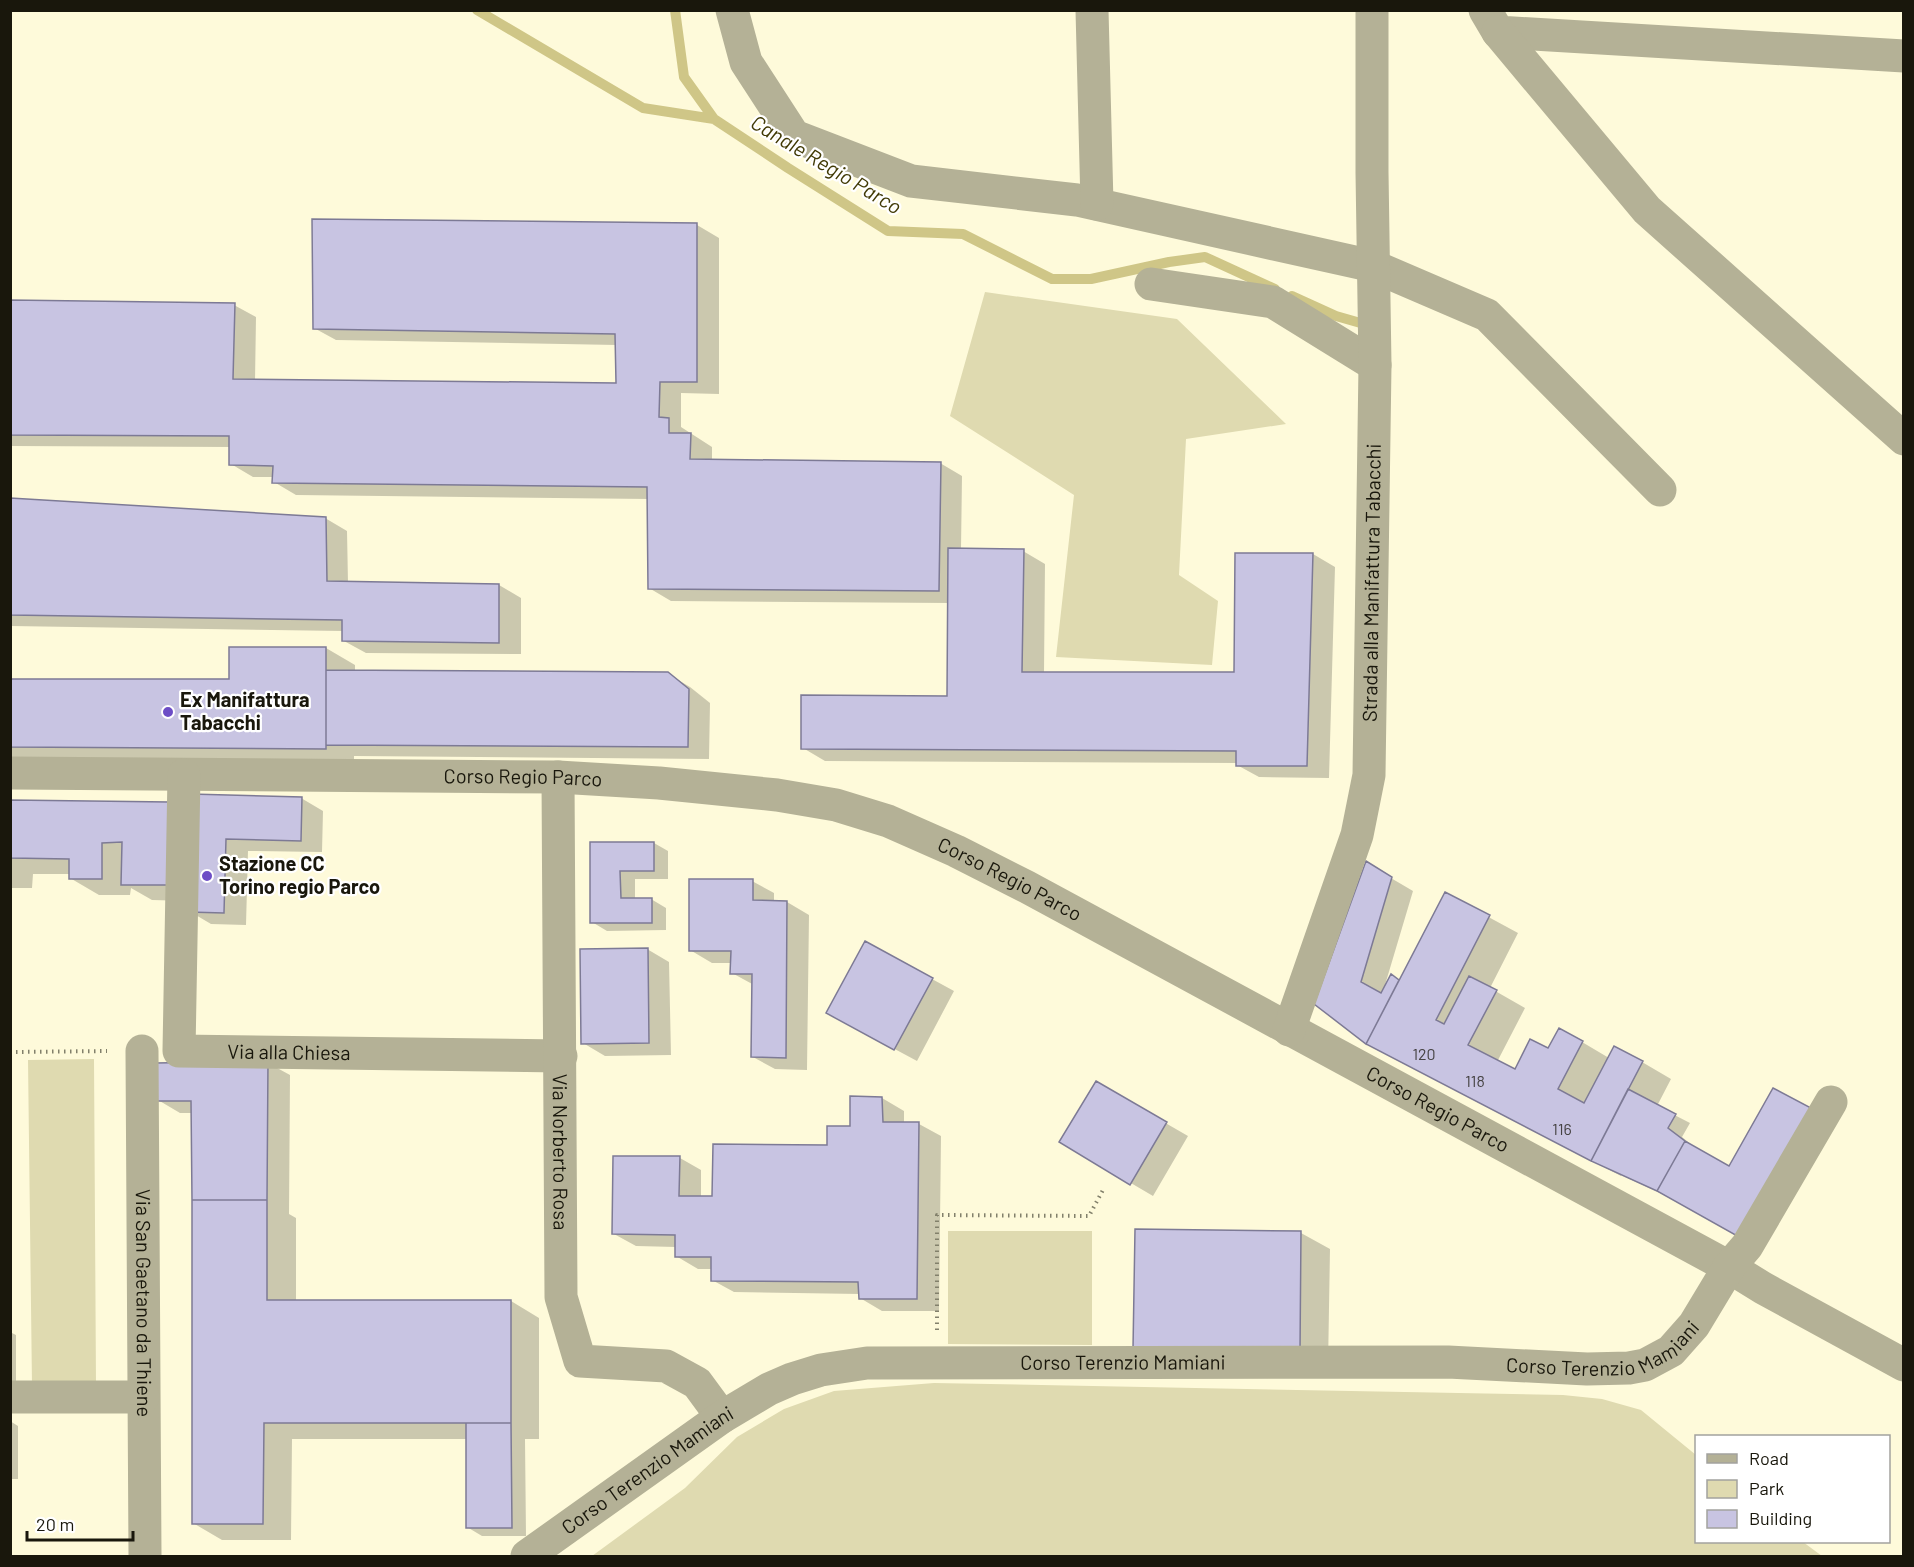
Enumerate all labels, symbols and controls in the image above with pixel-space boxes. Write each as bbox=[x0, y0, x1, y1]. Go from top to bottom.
water label: Canale Regio Parco bbox=[747, 109, 907, 219]
street label: Strada alla Manifattura Tabacchi bbox=[1357, 443, 1385, 722]
place label: Ex Manifattura Tabacchi bbox=[180, 687, 309, 734]
marker: Ex Manifattura Tabacchi bbox=[161, 705, 175, 719]
street label: Corso Regio Parco bbox=[443, 763, 603, 791]
street label: Corso Regio Parco bbox=[934, 832, 1086, 925]
place label: Stazione CC Torino regio Parco bbox=[219, 851, 380, 898]
marker: Stazione CC Torino regio Parco bbox=[200, 869, 214, 883]
street label: Via alla Chiesa bbox=[227, 1039, 351, 1064]
house number: 120 bbox=[1412, 1044, 1436, 1063]
street label: Corso Regio Parco bbox=[1363, 1060, 1514, 1157]
house number: 118 bbox=[1465, 1071, 1485, 1090]
street label: Via Norberto Rosa bbox=[549, 1074, 574, 1230]
house number: 116 bbox=[1552, 1119, 1572, 1138]
street label: Via San Gaetano da Thiene bbox=[132, 1189, 157, 1417]
street label: Corso Terenzio Mamiani bbox=[1506, 1315, 1703, 1380]
street label: Corso Terenzio Mamiani bbox=[1020, 1349, 1226, 1374]
street label: Corso Terenzio Mamiani bbox=[556, 1400, 737, 1539]
legend bbox=[1695, 1435, 1890, 1543]
text: Road bbox=[1749, 1447, 1789, 1469]
text: Park bbox=[1749, 1477, 1784, 1499]
scale bar bbox=[27, 1504, 134, 1542]
text: Building bbox=[1749, 1507, 1812, 1529]
text: 20 m bbox=[36, 1513, 74, 1535]

